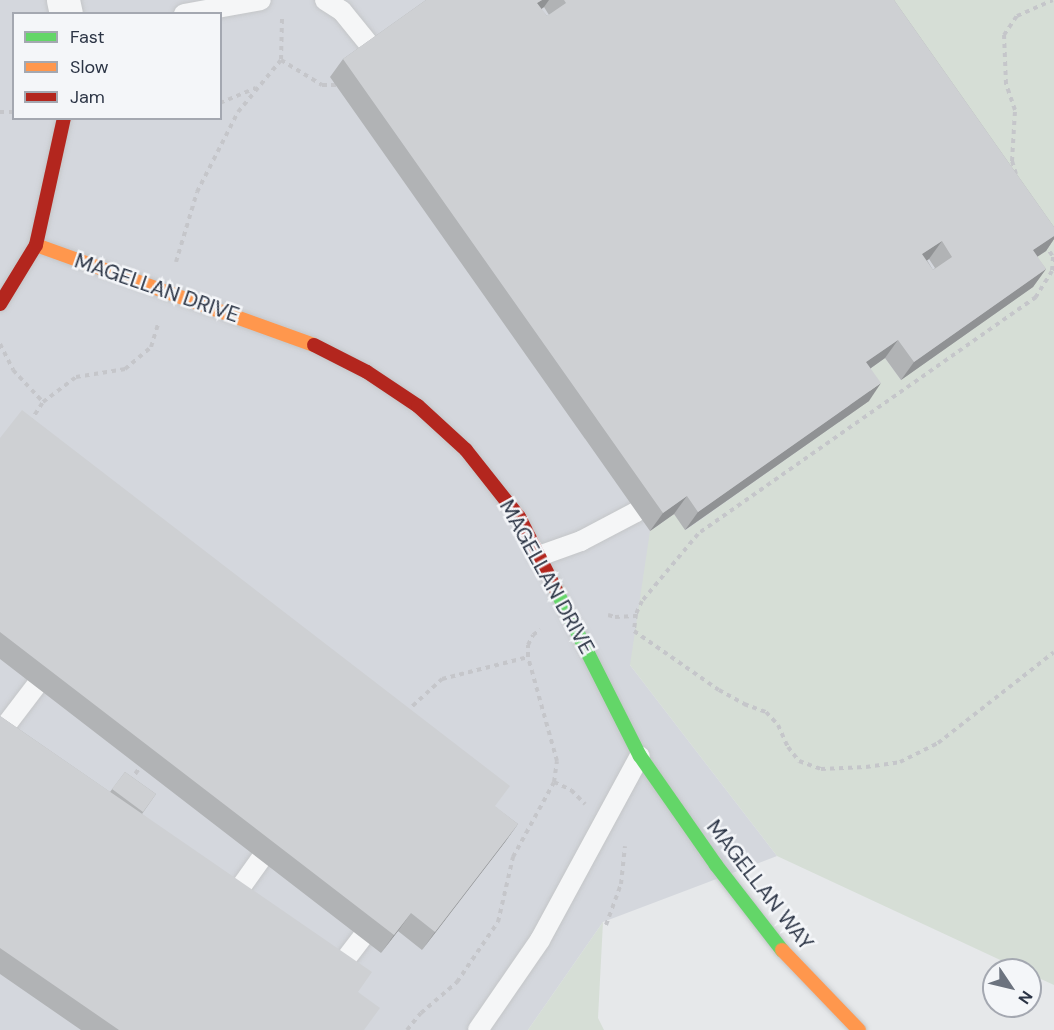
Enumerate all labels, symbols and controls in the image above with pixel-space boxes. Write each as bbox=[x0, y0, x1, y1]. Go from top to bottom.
legend bbox=[12, 12, 222, 120]
text: Fast bbox=[70, 25, 105, 49]
text: Slow bbox=[70, 55, 109, 79]
text: Jam bbox=[70, 85, 105, 109]
street label: MAGELLAN DRIVE bbox=[71, 248, 243, 328]
street label: MAGELLAN DRIVE bbox=[494, 495, 600, 659]
street label: MAGELLAN WAY bbox=[701, 815, 819, 955]
north arrow bbox=[982, 958, 1042, 1018]
text: N bbox=[1014, 987, 1037, 1008]

